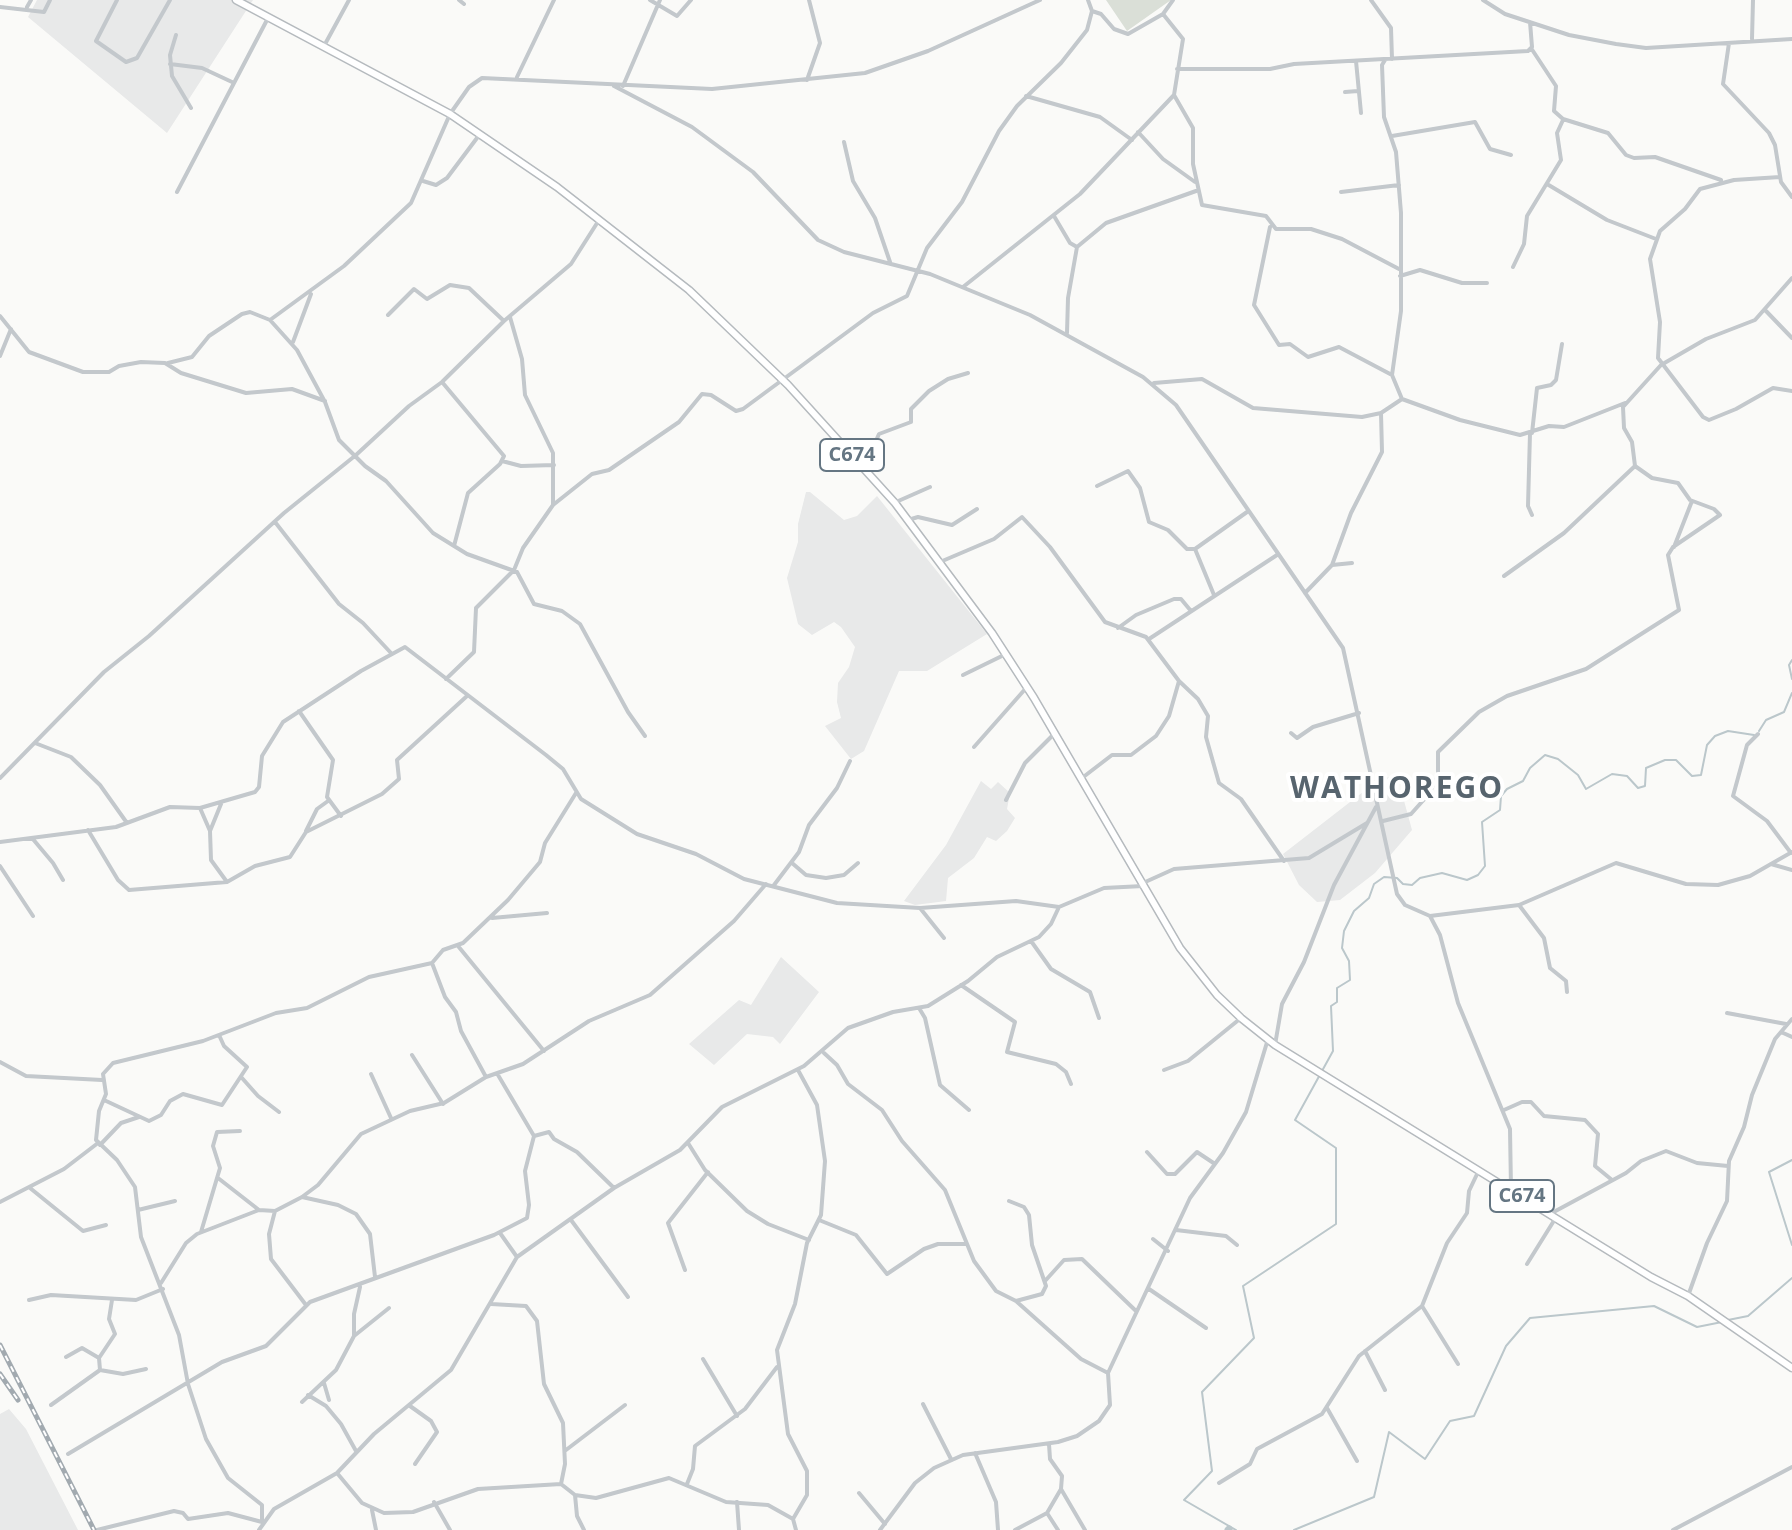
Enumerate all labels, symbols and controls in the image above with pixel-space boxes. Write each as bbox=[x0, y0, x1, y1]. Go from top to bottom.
road number: C674 bbox=[820, 439, 884, 471]
district label: WATHOREGO bbox=[1290, 771, 1504, 807]
road number: C674 bbox=[1490, 1180, 1554, 1212]

